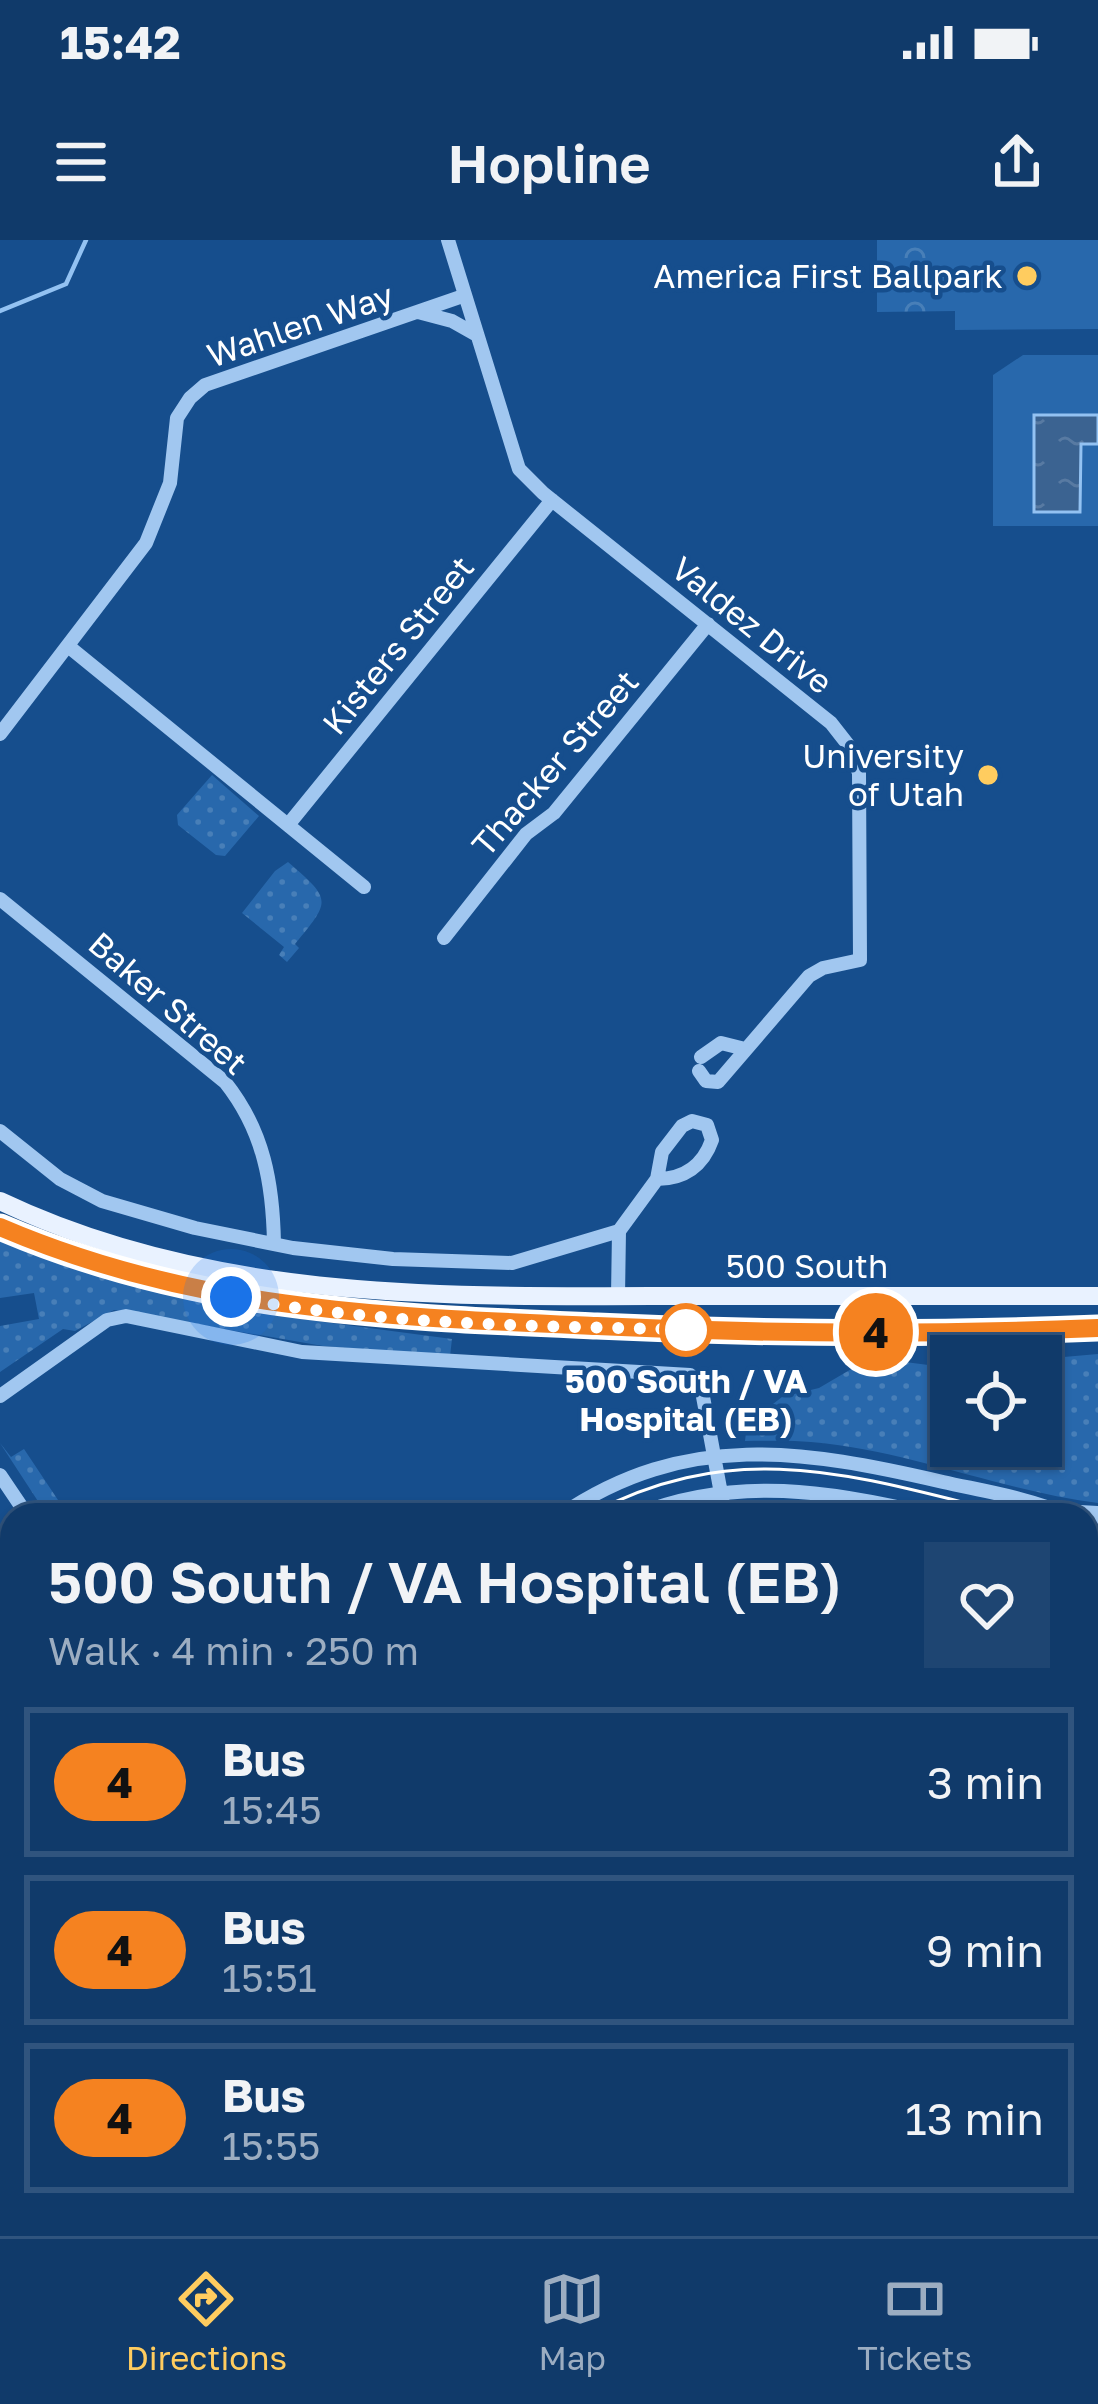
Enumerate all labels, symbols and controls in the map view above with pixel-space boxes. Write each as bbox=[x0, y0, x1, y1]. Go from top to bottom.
text: 15:42 bbox=[60, 15, 181, 69]
icon: menu bbox=[48, 129, 114, 195]
icon: share bbox=[984, 129, 1050, 195]
text: Hopline bbox=[447, 130, 651, 195]
place label: America First Ballpark bbox=[653, 256, 1003, 295]
marker: America First Ballpark bbox=[1014, 263, 1040, 289]
street label: Wahlen Way bbox=[202, 275, 398, 375]
street label: Kisters Street bbox=[314, 548, 481, 742]
street label: Valdez Drive bbox=[664, 548, 840, 701]
street label: Thacker Street bbox=[463, 662, 646, 864]
place label: University of Utah bbox=[802, 736, 964, 813]
marker: University of Utah bbox=[975, 762, 1001, 788]
street label: Baker Street bbox=[81, 923, 255, 1082]
street label: 500 South bbox=[726, 1246, 888, 1285]
your location bbox=[201, 1267, 261, 1327]
line badge: 4 bbox=[837, 1293, 915, 1371]
marker: 500 South / VA Hospital (EB) bbox=[661, 1305, 711, 1355]
text: 4 bbox=[863, 1307, 889, 1357]
map controls bbox=[930, 1335, 1062, 1467]
button: locate bbox=[930, 1335, 1062, 1467]
place label: 500 South / VA Hospital (EB) bbox=[565, 1361, 808, 1438]
button: heart bbox=[924, 1542, 1050, 1668]
text: 500 South / VA Hospital (EB) bbox=[48, 1547, 842, 1616]
text: Walk · 4 min · 250 m bbox=[48, 1627, 419, 1674]
text: Bus bbox=[222, 1732, 306, 1786]
text: 3 min bbox=[927, 1755, 1044, 1809]
text: 4 bbox=[107, 1757, 133, 1807]
text: 15:45 bbox=[222, 1786, 322, 1833]
text: Bus bbox=[222, 1900, 306, 1954]
text: 9 min bbox=[926, 1923, 1044, 1977]
text: 4 bbox=[107, 1925, 133, 1975]
text: 15:51 bbox=[222, 1954, 317, 2001]
text: Bus bbox=[222, 2068, 306, 2122]
text: 13 min bbox=[905, 2091, 1044, 2145]
text: 4 bbox=[107, 2093, 133, 2143]
text: 15:55 bbox=[222, 2122, 320, 2169]
tab: Directions bbox=[126, 2266, 287, 2377]
tab: Map bbox=[538, 2266, 606, 2377]
tab: Tickets bbox=[857, 2266, 972, 2377]

